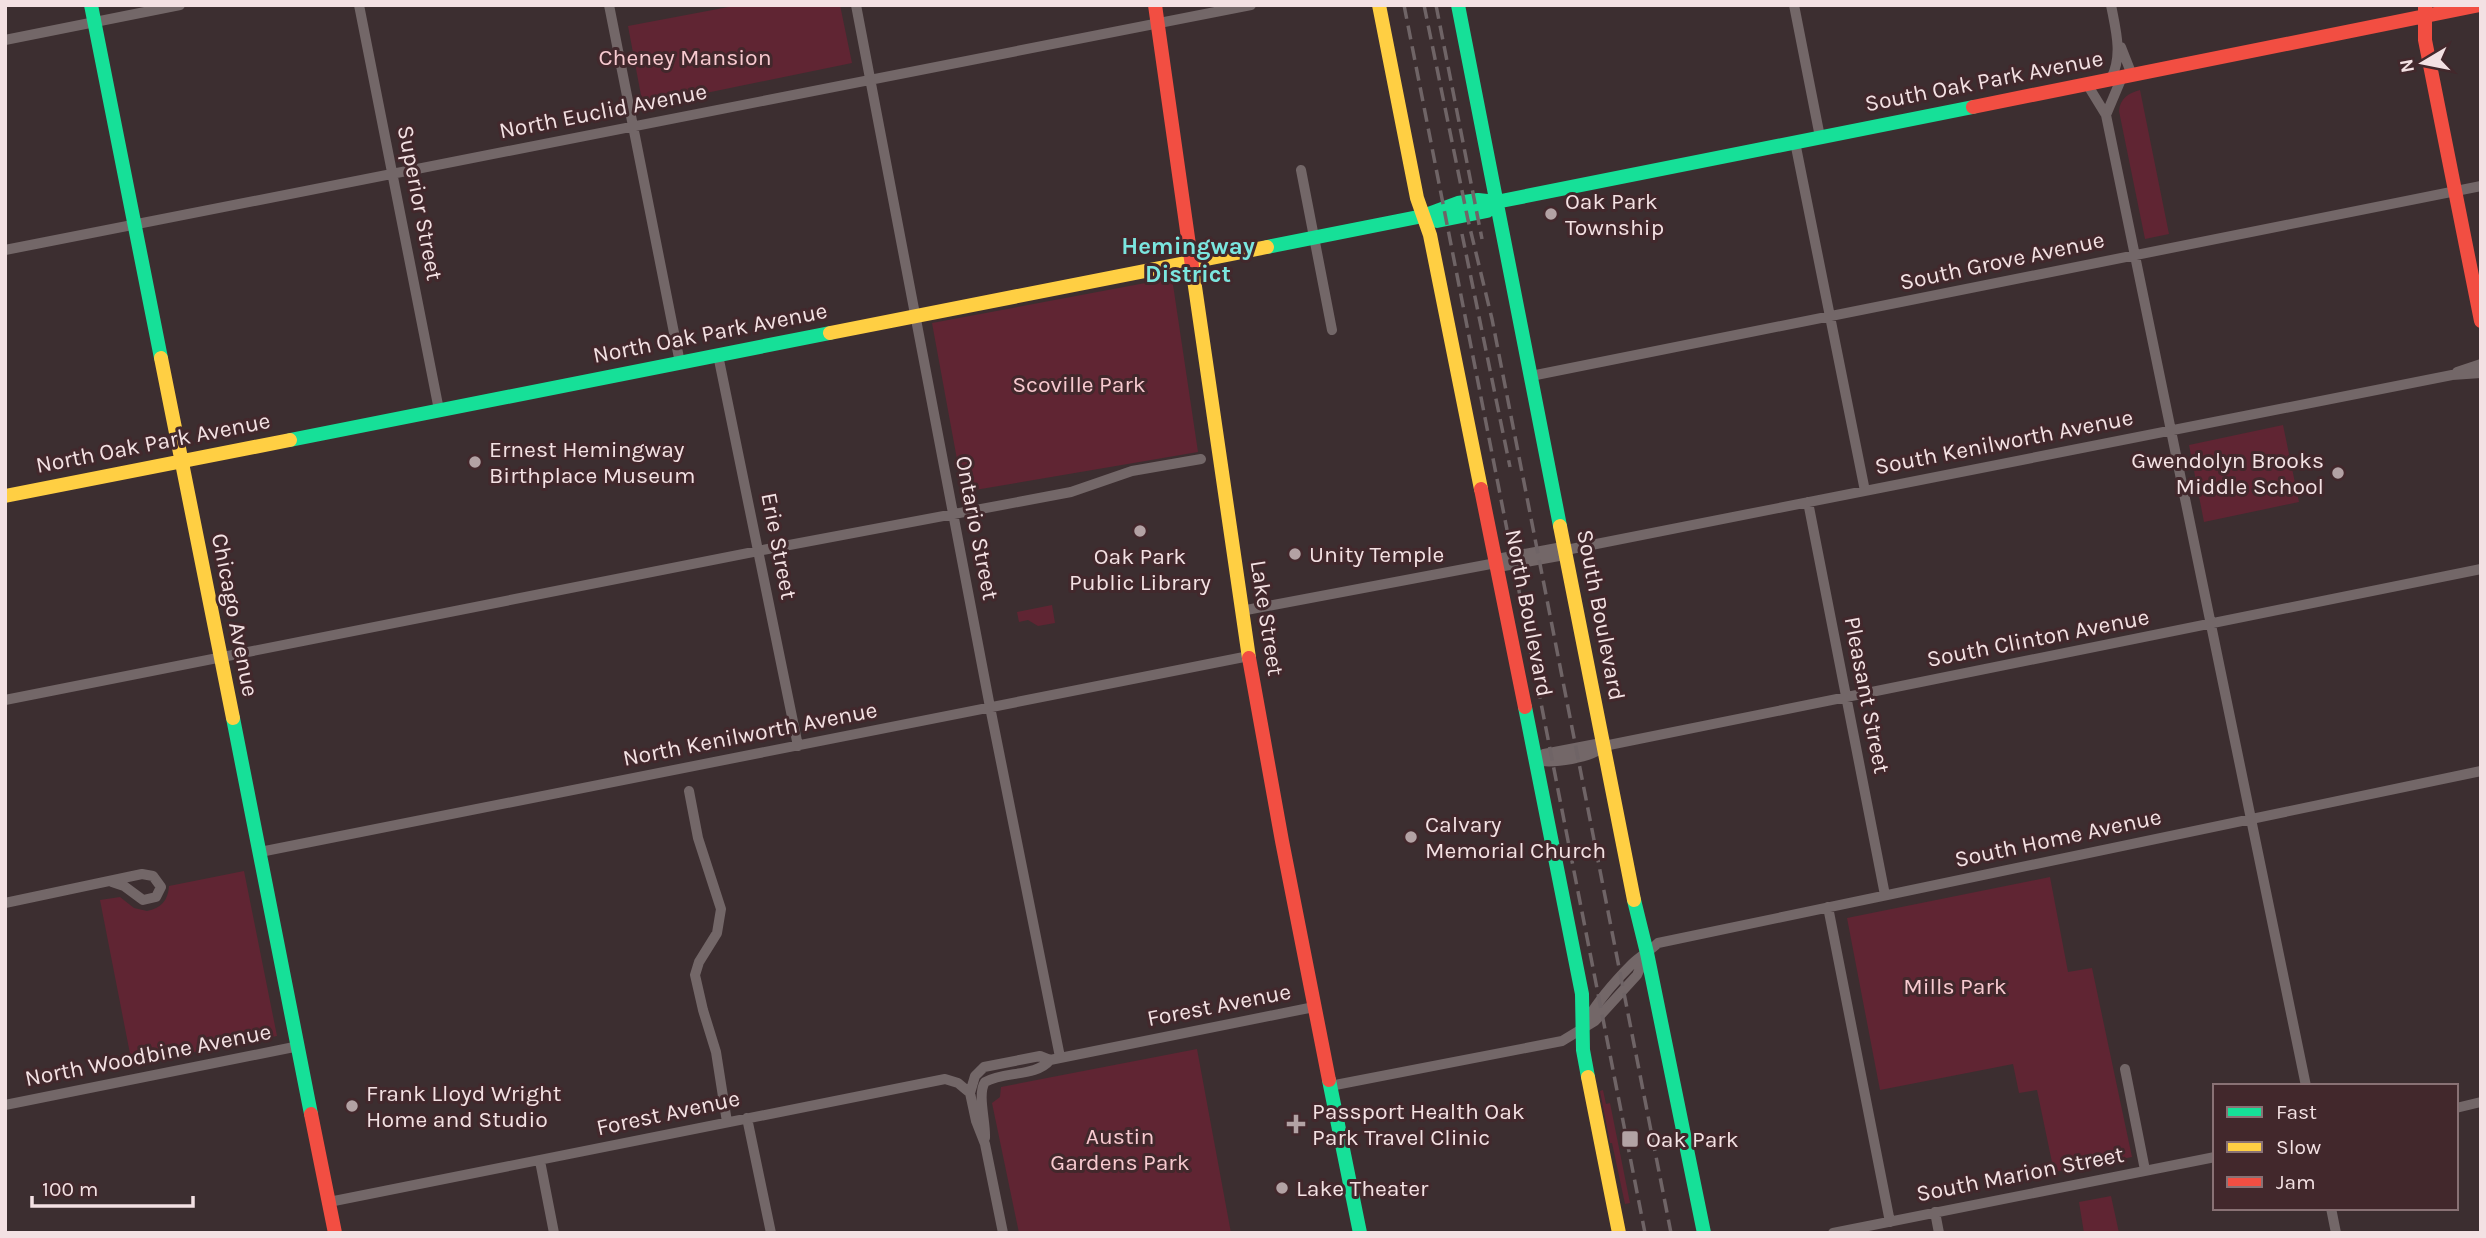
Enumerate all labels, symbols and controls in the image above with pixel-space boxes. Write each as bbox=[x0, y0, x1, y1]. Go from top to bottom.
north arrow bbox=[2388, 28, 2458, 98]
park label: Cheney Mansion bbox=[598, 44, 772, 71]
street label: South Oak Park Avenue bbox=[1863, 45, 2105, 117]
text: N bbox=[2395, 57, 2419, 74]
street label: North Euclid Avenue bbox=[497, 78, 709, 144]
street label: Superior Street bbox=[392, 123, 448, 283]
place label: Oak Park Township bbox=[1565, 188, 1664, 241]
marker: Oak Park Township bbox=[1543, 206, 1559, 222]
street label: South Grove Avenue bbox=[1897, 226, 2107, 296]
district label: Hemingway District bbox=[1121, 232, 1255, 288]
street label: North Oak Park Avenue bbox=[590, 297, 830, 369]
park label: Scoville Park bbox=[1012, 371, 1146, 398]
street label: South Kenilworth Avenue bbox=[1873, 404, 2135, 480]
street label: North Oak Park Avenue bbox=[33, 407, 273, 479]
place label: Ernest Hemingway Birthplace Museum bbox=[489, 436, 695, 489]
place label: Gwendolyn Brooks Middle School bbox=[2131, 447, 2324, 500]
marker: Ernest Hemingway Birthplace Museum bbox=[467, 454, 483, 470]
street label: Ontario Street bbox=[950, 454, 1004, 603]
marker: Gwendolyn Brooks Middle School bbox=[2330, 465, 2346, 481]
street label: Erie Street bbox=[755, 490, 803, 602]
marker: Oak Park Public Library bbox=[1132, 523, 1148, 539]
street label: North Boulevard bbox=[1500, 527, 1558, 699]
street label: South Boulevard bbox=[1571, 527, 1631, 703]
street label: Chicago Avenue bbox=[206, 531, 264, 699]
place label: Unity Temple bbox=[1309, 541, 1444, 568]
place label: Oak Park Public Library bbox=[1069, 543, 1211, 596]
marker: Unity Temple bbox=[1287, 546, 1303, 562]
street label: Lake Street bbox=[1245, 558, 1290, 678]
street label: South Clinton Avenue bbox=[1925, 603, 2151, 673]
street label: Pleasant Street bbox=[1839, 614, 1896, 776]
street label: North Kenilworth Avenue bbox=[620, 696, 880, 772]
street label: South Home Avenue bbox=[1952, 803, 2164, 873]
place label: Calvary Memorial Church bbox=[1425, 811, 1606, 864]
marker: Calvary Memorial Church bbox=[1403, 829, 1419, 845]
park label: Mills Park bbox=[1903, 973, 2007, 1000]
street label: Forest Avenue bbox=[1145, 978, 1293, 1032]
street label: North Woodbine Avenue bbox=[22, 1018, 274, 1092]
place label: Frank Lloyd Wright Home and Studio bbox=[366, 1080, 562, 1133]
legend bbox=[2213, 1084, 2458, 1210]
street label: Forest Avenue bbox=[594, 1085, 742, 1141]
marker: Frank Lloyd Wright Home and Studio bbox=[344, 1098, 360, 1114]
place label: Passport Health Oak Park Travel Clinic bbox=[1312, 1098, 1525, 1151]
text: Fast bbox=[2276, 1100, 2317, 1124]
marker: Passport Health Oak Park Travel Clinic bbox=[1286, 1114, 1306, 1134]
park label: Austin Gardens Park bbox=[1050, 1123, 1190, 1176]
place label: Oak Park bbox=[1646, 1126, 1739, 1153]
marker: Oak Park bbox=[1620, 1129, 1640, 1149]
text: Slow bbox=[2276, 1135, 2321, 1159]
street label: South Marion Street bbox=[1914, 1141, 2126, 1207]
scale bar bbox=[32, 1164, 192, 1208]
text: Jam bbox=[2276, 1170, 2316, 1194]
place label: Lake Theater bbox=[1296, 1175, 1429, 1202]
text: 100 m bbox=[42, 1177, 99, 1201]
marker: Lake Theater bbox=[1274, 1180, 1290, 1196]

